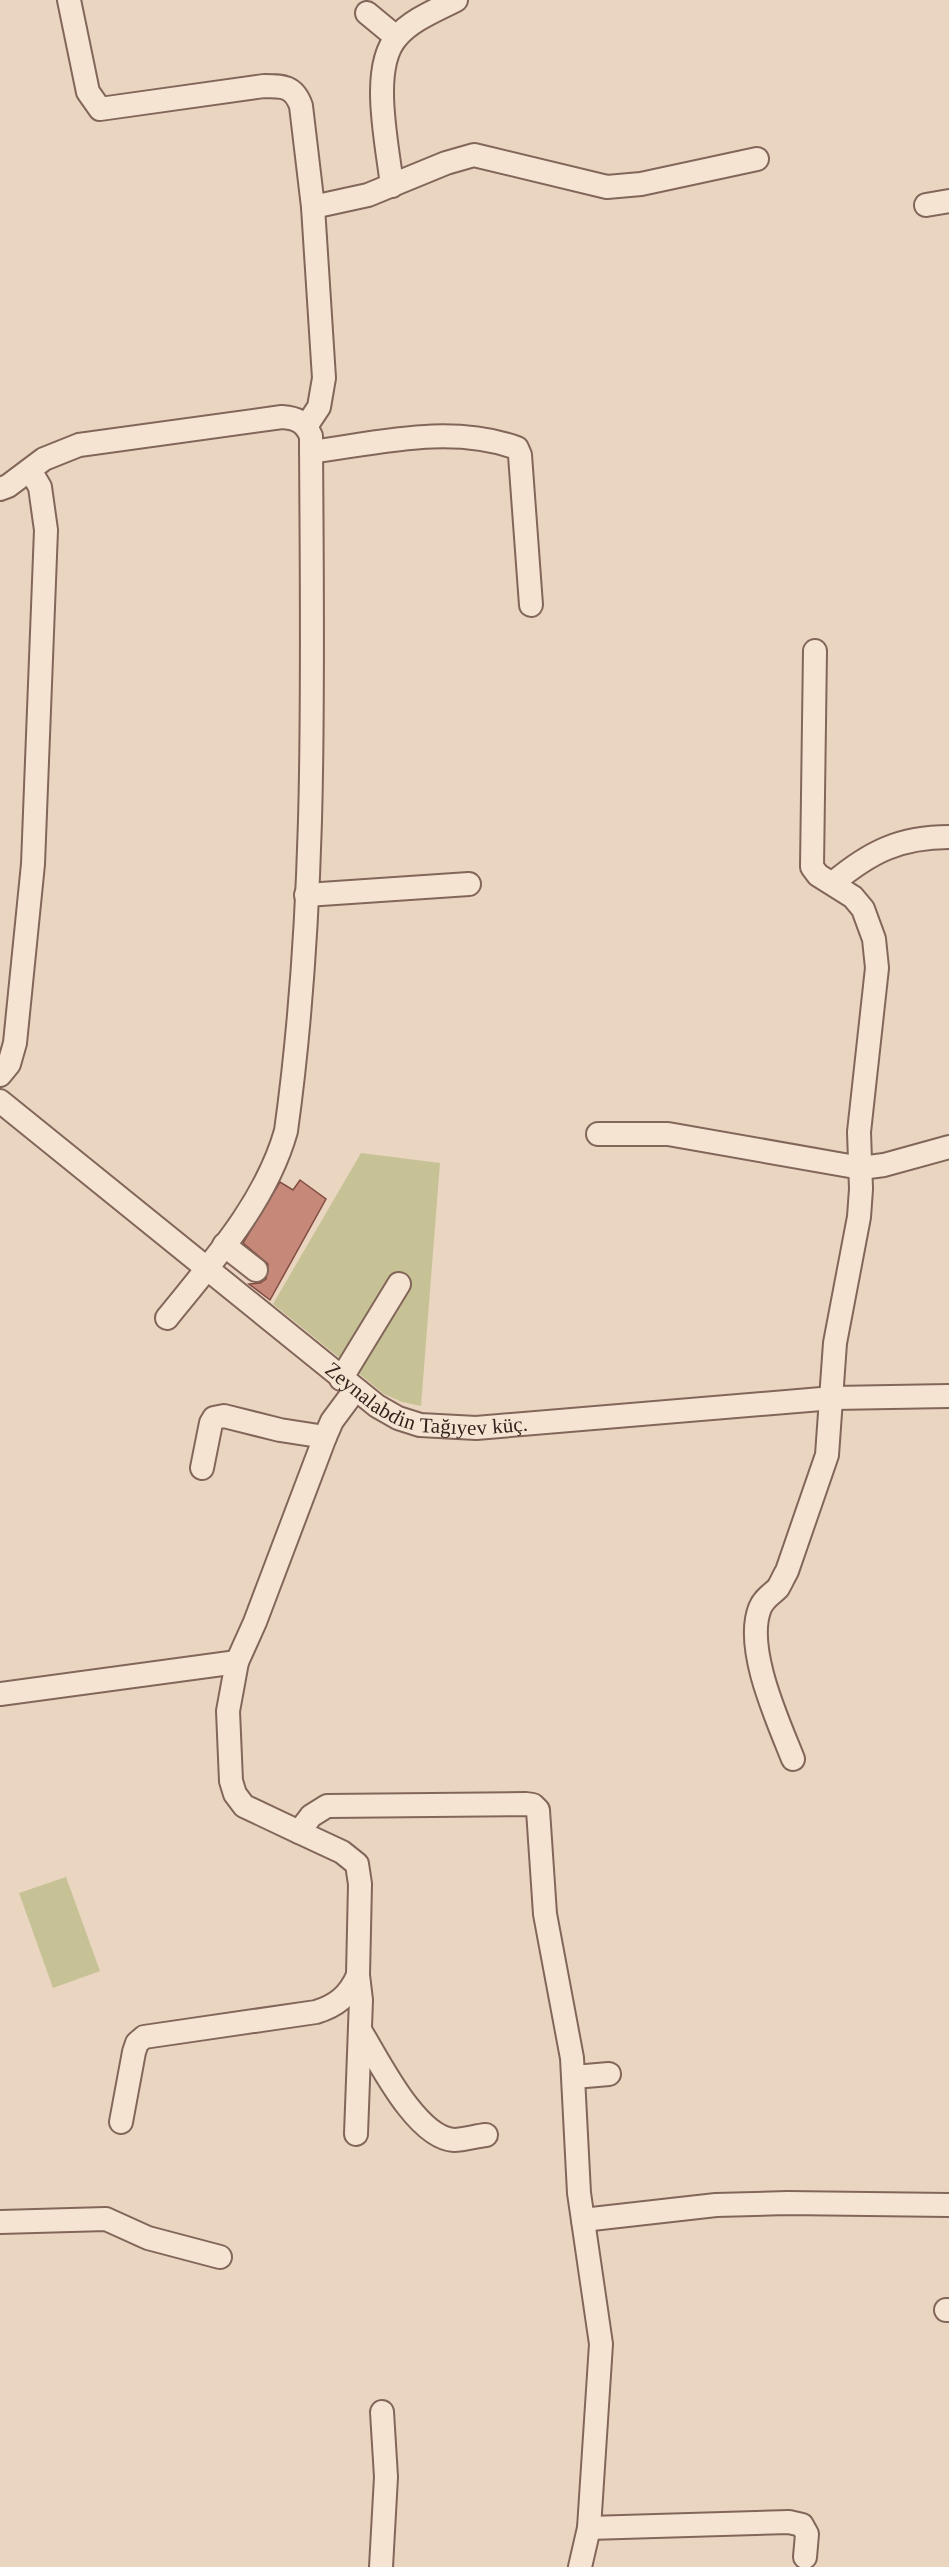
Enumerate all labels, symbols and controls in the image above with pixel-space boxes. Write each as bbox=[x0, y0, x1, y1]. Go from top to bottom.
street label: Zeynalabdin Tağıyev küç. bbox=[321, 1357, 529, 1440]

